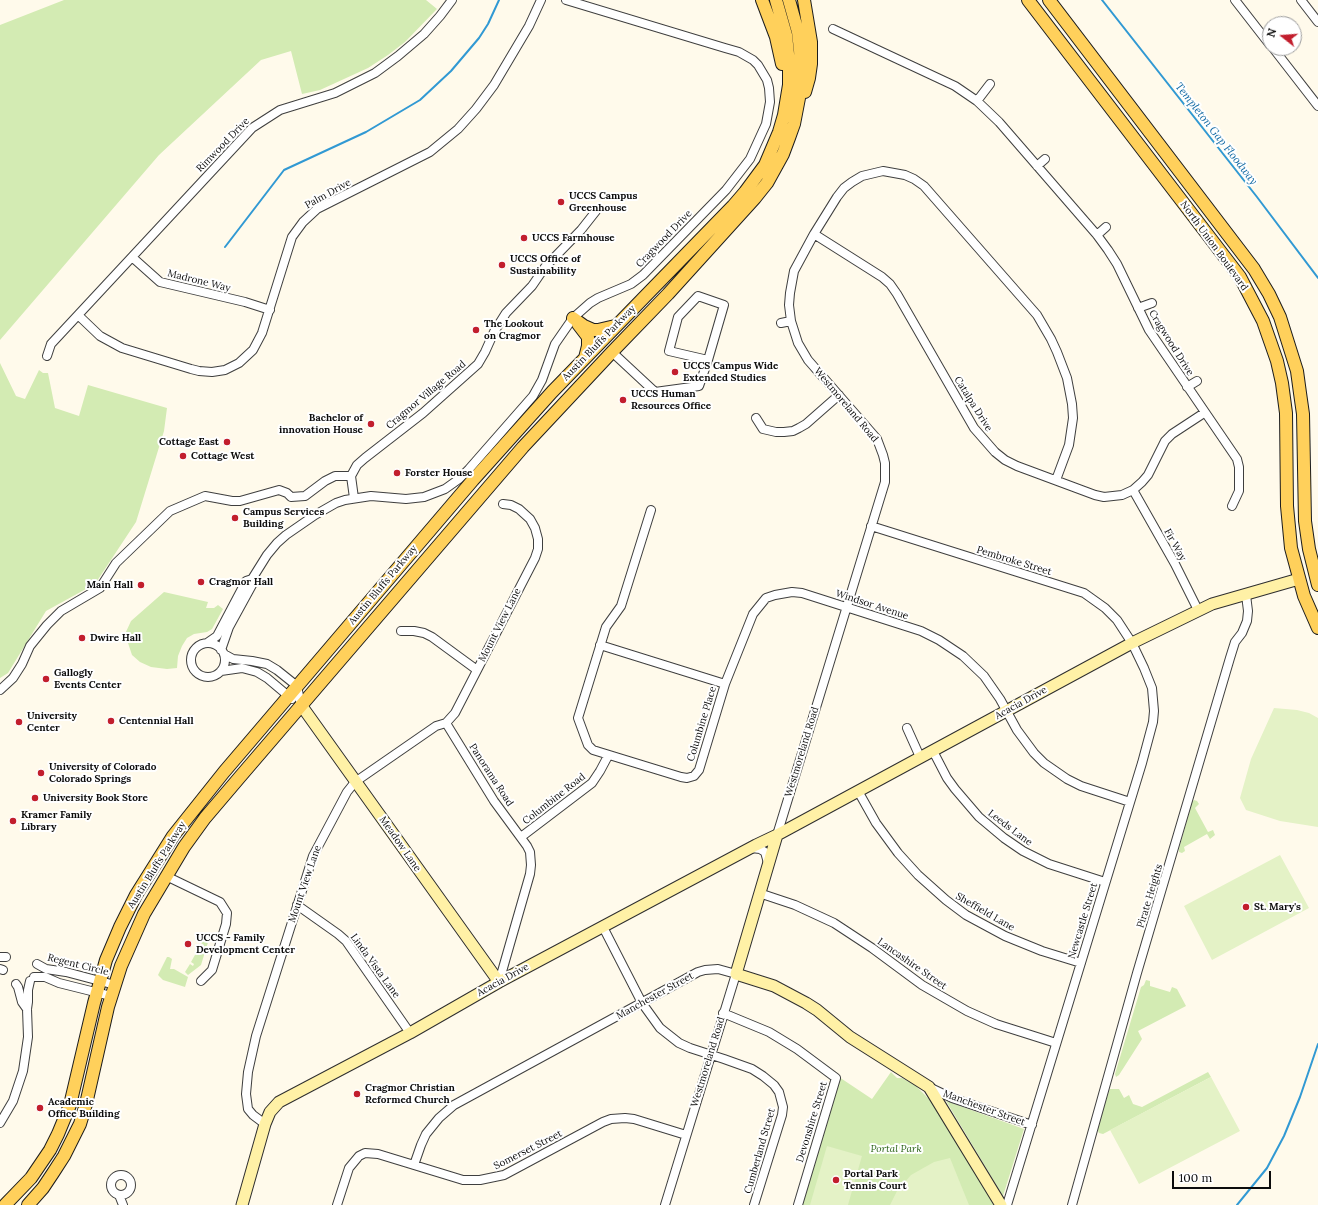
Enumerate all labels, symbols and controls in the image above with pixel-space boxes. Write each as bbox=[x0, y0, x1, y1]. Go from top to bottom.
north arrow bbox=[1262, 16, 1302, 56]
text: N bbox=[1264, 27, 1279, 39]
water label: Templeton Gap Floodway bbox=[1172, 80, 1260, 188]
street label: Rimwood Drive bbox=[194, 115, 252, 175]
street label: Palm Drive bbox=[303, 177, 353, 211]
place label: UCCS Campus Greenhouse bbox=[569, 190, 637, 214]
marker: UCCS Campus Greenhouse bbox=[556, 197, 566, 207]
street label: North Union Boulevard bbox=[1177, 199, 1251, 293]
street label: Cragwood Drive bbox=[634, 208, 694, 270]
place label: UCCS Farmhouse bbox=[532, 232, 615, 244]
marker: UCCS Farmhouse bbox=[519, 233, 529, 243]
place label: UCCS Office of Sustainability bbox=[510, 253, 580, 276]
marker: UCCS Office of Sustainability bbox=[497, 260, 507, 270]
street label: Madrone Way bbox=[166, 267, 232, 295]
street label: Austin Bluffs Parkway bbox=[560, 303, 638, 383]
street label: Cragwood Drive bbox=[1146, 308, 1196, 378]
place label: The Lookout on Cragmor bbox=[484, 318, 544, 342]
marker: The Lookout on Cragmor bbox=[471, 325, 481, 335]
street label: Cragmor Village Road bbox=[384, 358, 468, 432]
place label: UCCS Campus Wide Extended Studies bbox=[683, 360, 778, 384]
street label: Westmoreland Road bbox=[811, 365, 881, 445]
marker: UCCS Campus Wide Extended Studies bbox=[670, 367, 680, 377]
street label: Catalpa Drive bbox=[951, 374, 995, 434]
place label: UCCS Human Resources Office bbox=[631, 388, 711, 412]
marker: UCCS Human Resources Office bbox=[618, 395, 628, 405]
place label: Bachelor of innovation House bbox=[279, 412, 363, 436]
marker: Bachelor of innovation House bbox=[366, 419, 376, 429]
place label: Cottage East bbox=[159, 436, 219, 448]
marker: Cottage East bbox=[222, 437, 232, 447]
place label: Cottage West bbox=[191, 450, 254, 462]
marker: Cottage West bbox=[178, 451, 188, 461]
place label: Forster House bbox=[405, 467, 472, 479]
marker: Forster House bbox=[392, 468, 402, 478]
place label: Campus Services Building bbox=[243, 506, 324, 530]
marker: Campus Services Building bbox=[230, 513, 240, 523]
street label: Fir Way bbox=[1161, 527, 1189, 563]
street label: Austin Bluffs Parkway bbox=[346, 543, 420, 627]
street label: Pembroke Street bbox=[975, 544, 1053, 578]
place label: Cragmor Hall bbox=[209, 576, 273, 588]
marker: Cragmor Hall bbox=[196, 577, 206, 587]
place label: Main Hall bbox=[86, 579, 133, 591]
marker: Main Hall bbox=[136, 580, 146, 590]
street label: Mount View Lane bbox=[476, 586, 524, 664]
street label: Windsor Avenue bbox=[834, 588, 910, 622]
place label: Dwire Hall bbox=[90, 632, 141, 644]
marker: Dwire Hall bbox=[77, 633, 87, 643]
place label: Gallogly Events Center bbox=[54, 667, 122, 690]
marker: Gallogly Events Center bbox=[41, 674, 51, 684]
street label: Acacia Drive bbox=[993, 684, 1049, 722]
street label: Columbine Place bbox=[685, 685, 719, 763]
street label: Westmoreland Road bbox=[783, 705, 821, 799]
place label: University Center bbox=[27, 710, 77, 734]
place label: Centennial Hall bbox=[119, 715, 194, 727]
marker: Centennial Hall bbox=[106, 716, 116, 726]
marker: University Center bbox=[14, 717, 24, 727]
street label: Panorama Road bbox=[466, 741, 516, 809]
place label: University of Colorado Colorado Springs bbox=[49, 761, 156, 784]
marker: University of Colorado Colorado Springs bbox=[36, 768, 46, 778]
street label: Columbine Road bbox=[520, 771, 588, 827]
place label: University Book Store bbox=[43, 792, 148, 804]
marker: University Book Store bbox=[30, 793, 40, 803]
street label: Leeds Lane bbox=[985, 807, 1035, 849]
place label: Kramer Family Library bbox=[21, 809, 92, 832]
street label: Meadow Lane bbox=[377, 814, 423, 874]
marker: Kramer Family Library bbox=[8, 816, 18, 826]
street label: Austin Bluffs Parkway bbox=[125, 819, 189, 911]
street label: Mount View Lane bbox=[286, 844, 324, 924]
street label: Pirate Heights bbox=[1135, 863, 1165, 929]
street label: Newcastle Street bbox=[1066, 882, 1100, 960]
street label: Sheffield Lane bbox=[953, 890, 1017, 934]
place label: St. Mary's bbox=[1254, 901, 1301, 913]
marker: St. Mary's bbox=[1241, 902, 1251, 912]
place label: UCCS - Family Development Center bbox=[196, 932, 295, 956]
street label: Linda Vista Lane bbox=[348, 932, 402, 1000]
street label: Lancashire Street bbox=[875, 936, 949, 992]
marker: UCCS - Family Development Center bbox=[183, 939, 193, 949]
street label: Regent Circle bbox=[46, 952, 110, 978]
street label: Acacia Drive bbox=[475, 961, 531, 999]
street label: Manchester Street bbox=[614, 970, 696, 1022]
street label: Westmoreland Road bbox=[689, 1015, 727, 1109]
street label: Devonshire Street bbox=[794, 1080, 830, 1164]
place label: Cragmor Christian Reformed Church bbox=[365, 1082, 455, 1106]
street label: Manchester Street bbox=[941, 1088, 1027, 1128]
marker: Cragmor Christian Reformed Church bbox=[352, 1089, 362, 1099]
place label: Academic Office Building bbox=[48, 1096, 120, 1120]
marker: Academic Office Building bbox=[35, 1103, 45, 1113]
street label: Cumberland Street bbox=[742, 1107, 778, 1195]
street label: Somerset Street bbox=[492, 1128, 564, 1172]
park label: Portal Park bbox=[870, 1143, 922, 1155]
scale bar bbox=[1174, 1163, 1273, 1189]
place label: Portal Park Tennis Court bbox=[844, 1168, 907, 1192]
text: 100 m bbox=[1179, 1170, 1212, 1185]
marker: Portal Park Tennis Court bbox=[831, 1175, 841, 1185]

